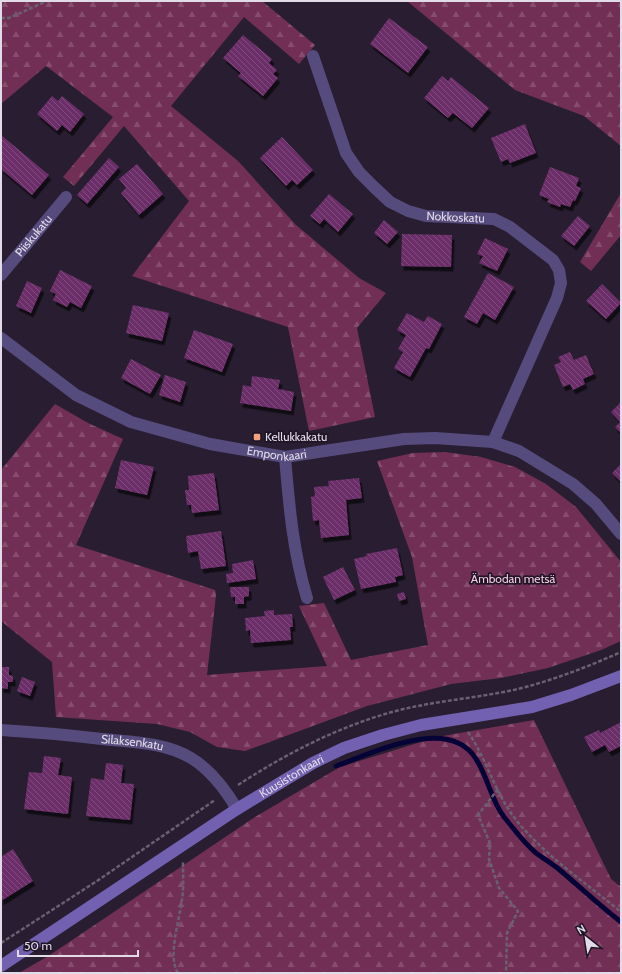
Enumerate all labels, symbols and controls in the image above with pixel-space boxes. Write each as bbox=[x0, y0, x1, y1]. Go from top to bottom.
street label: Nokkoskatu bbox=[426, 208, 485, 226]
street label: Piiskukatu bbox=[12, 212, 55, 259]
place label: Kellukkakatu bbox=[265, 429, 327, 444]
marker: Kellukkakatu bbox=[252, 432, 262, 442]
street label: Emponkaari bbox=[246, 443, 307, 464]
park label: Ämbodan metsä bbox=[471, 571, 555, 586]
street label: Silaksenkatu bbox=[100, 731, 165, 754]
street label: Kuusistonkaari bbox=[256, 751, 326, 801]
north arrow bbox=[566, 918, 606, 958]
text: N bbox=[574, 921, 588, 937]
scale bar bbox=[18, 932, 138, 958]
text: 50 m bbox=[24, 938, 52, 953]

